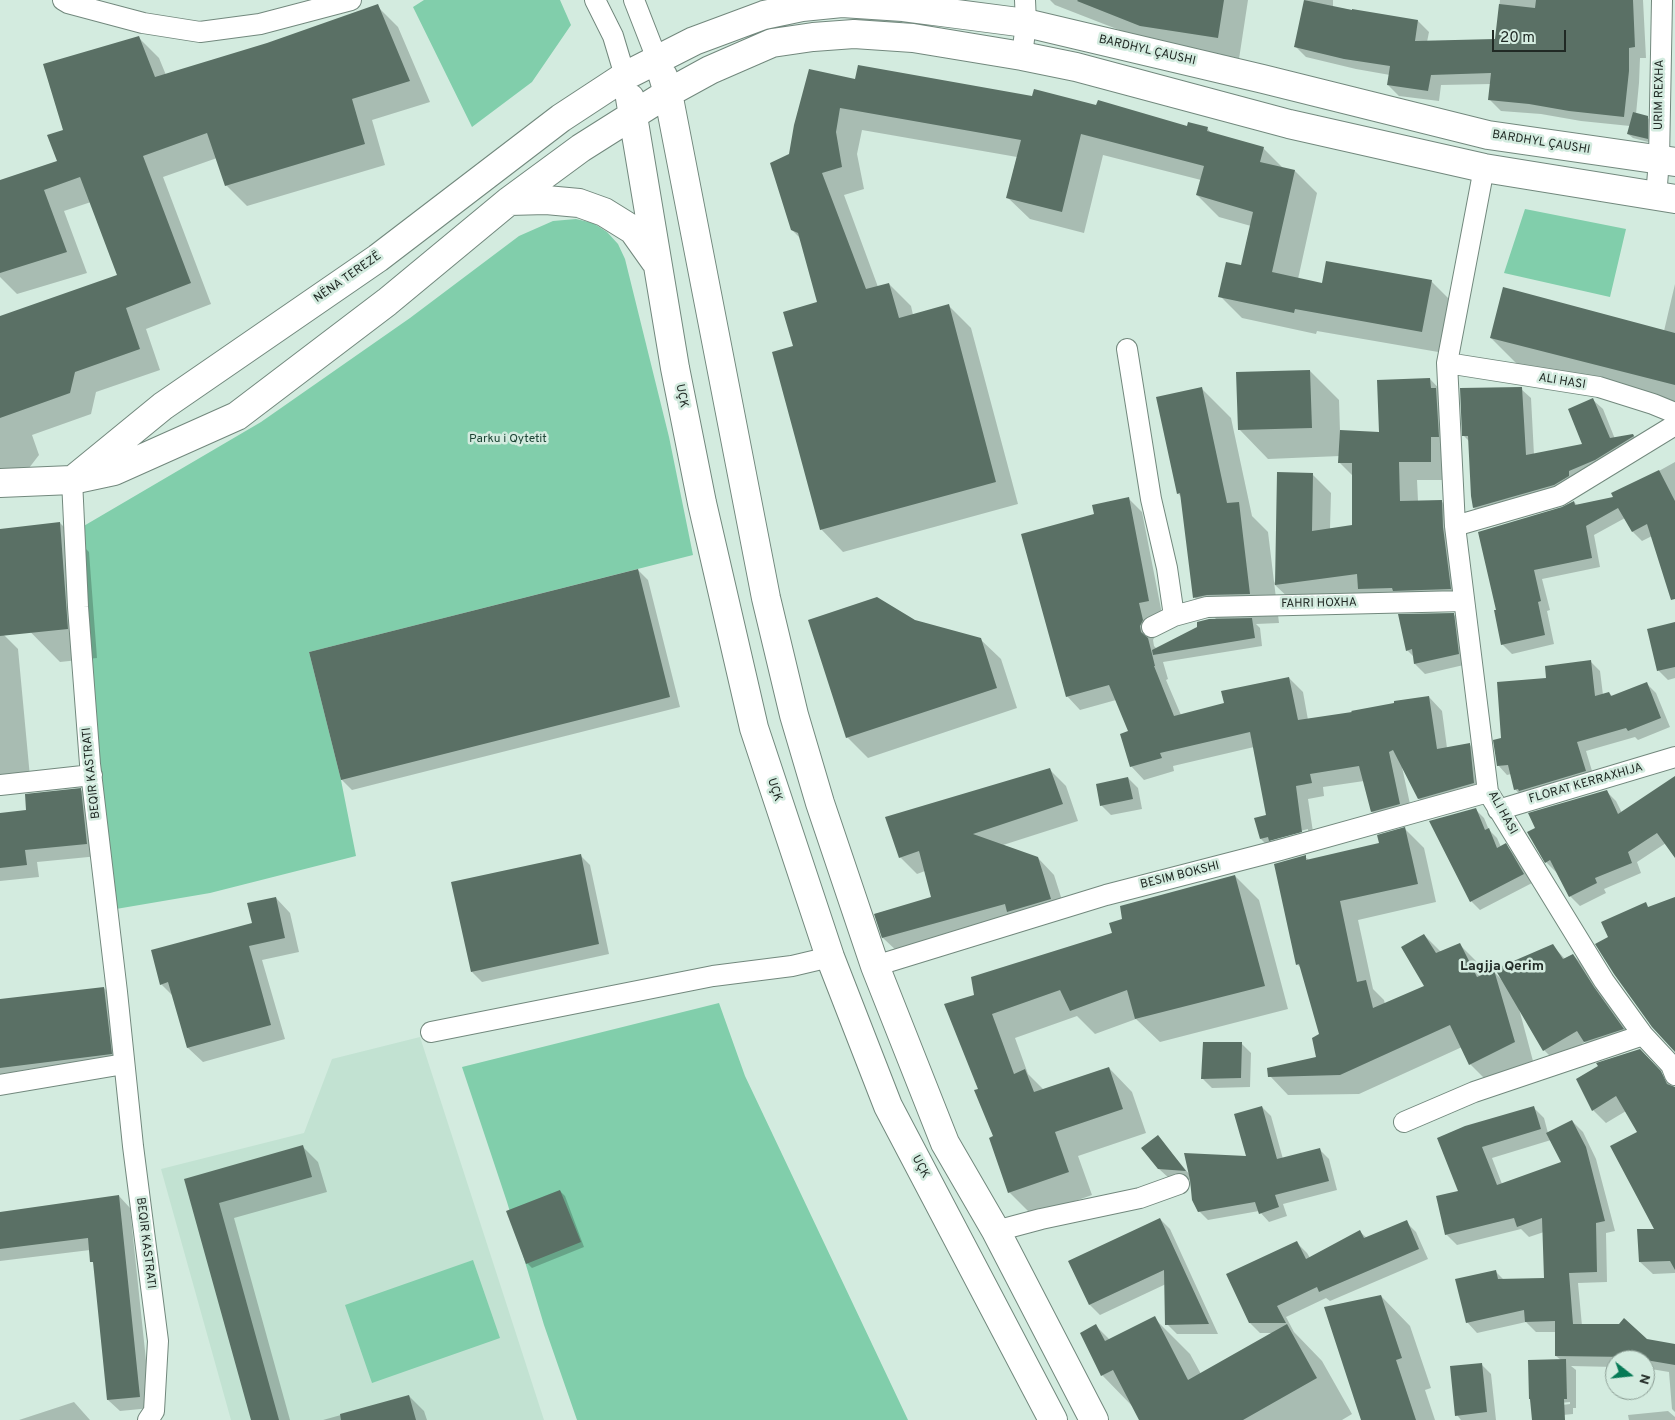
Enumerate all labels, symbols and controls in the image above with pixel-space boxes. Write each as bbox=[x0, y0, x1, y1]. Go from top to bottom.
scale bar bbox=[1495, 20, 1569, 52]
text: 20 m bbox=[1500, 29, 1535, 48]
street label: BARDHYL ÇAUSHI bbox=[1097, 33, 1197, 69]
street label: URIM REXHA bbox=[1652, 60, 1668, 130]
street label: BARDHYL ÇAUSHI bbox=[1491, 128, 1591, 158]
street label: NËNA TEREZË bbox=[312, 249, 384, 307]
street label: ALI HASI bbox=[1537, 371, 1587, 393]
street label: UÇK bbox=[672, 383, 690, 409]
park label: Parku i Qytetit bbox=[469, 433, 547, 447]
street label: FAHRI HOXHA bbox=[1281, 596, 1357, 612]
street label: BEQIR KASTRATI bbox=[80, 727, 104, 819]
street label: FLORAT KERRAXHIJA bbox=[1527, 761, 1645, 807]
street label: UÇK bbox=[763, 776, 785, 804]
street label: ALI HASI bbox=[1484, 789, 1520, 837]
street label: BESIM BOKSHI bbox=[1139, 859, 1221, 893]
district label: Lagjja Qerim bbox=[1460, 959, 1544, 975]
street label: UÇK bbox=[908, 1153, 932, 1181]
street label: BEQIR KASTRATI bbox=[132, 1196, 158, 1290]
north arrow bbox=[1605, 1350, 1655, 1400]
text: N bbox=[1634, 1372, 1653, 1386]

